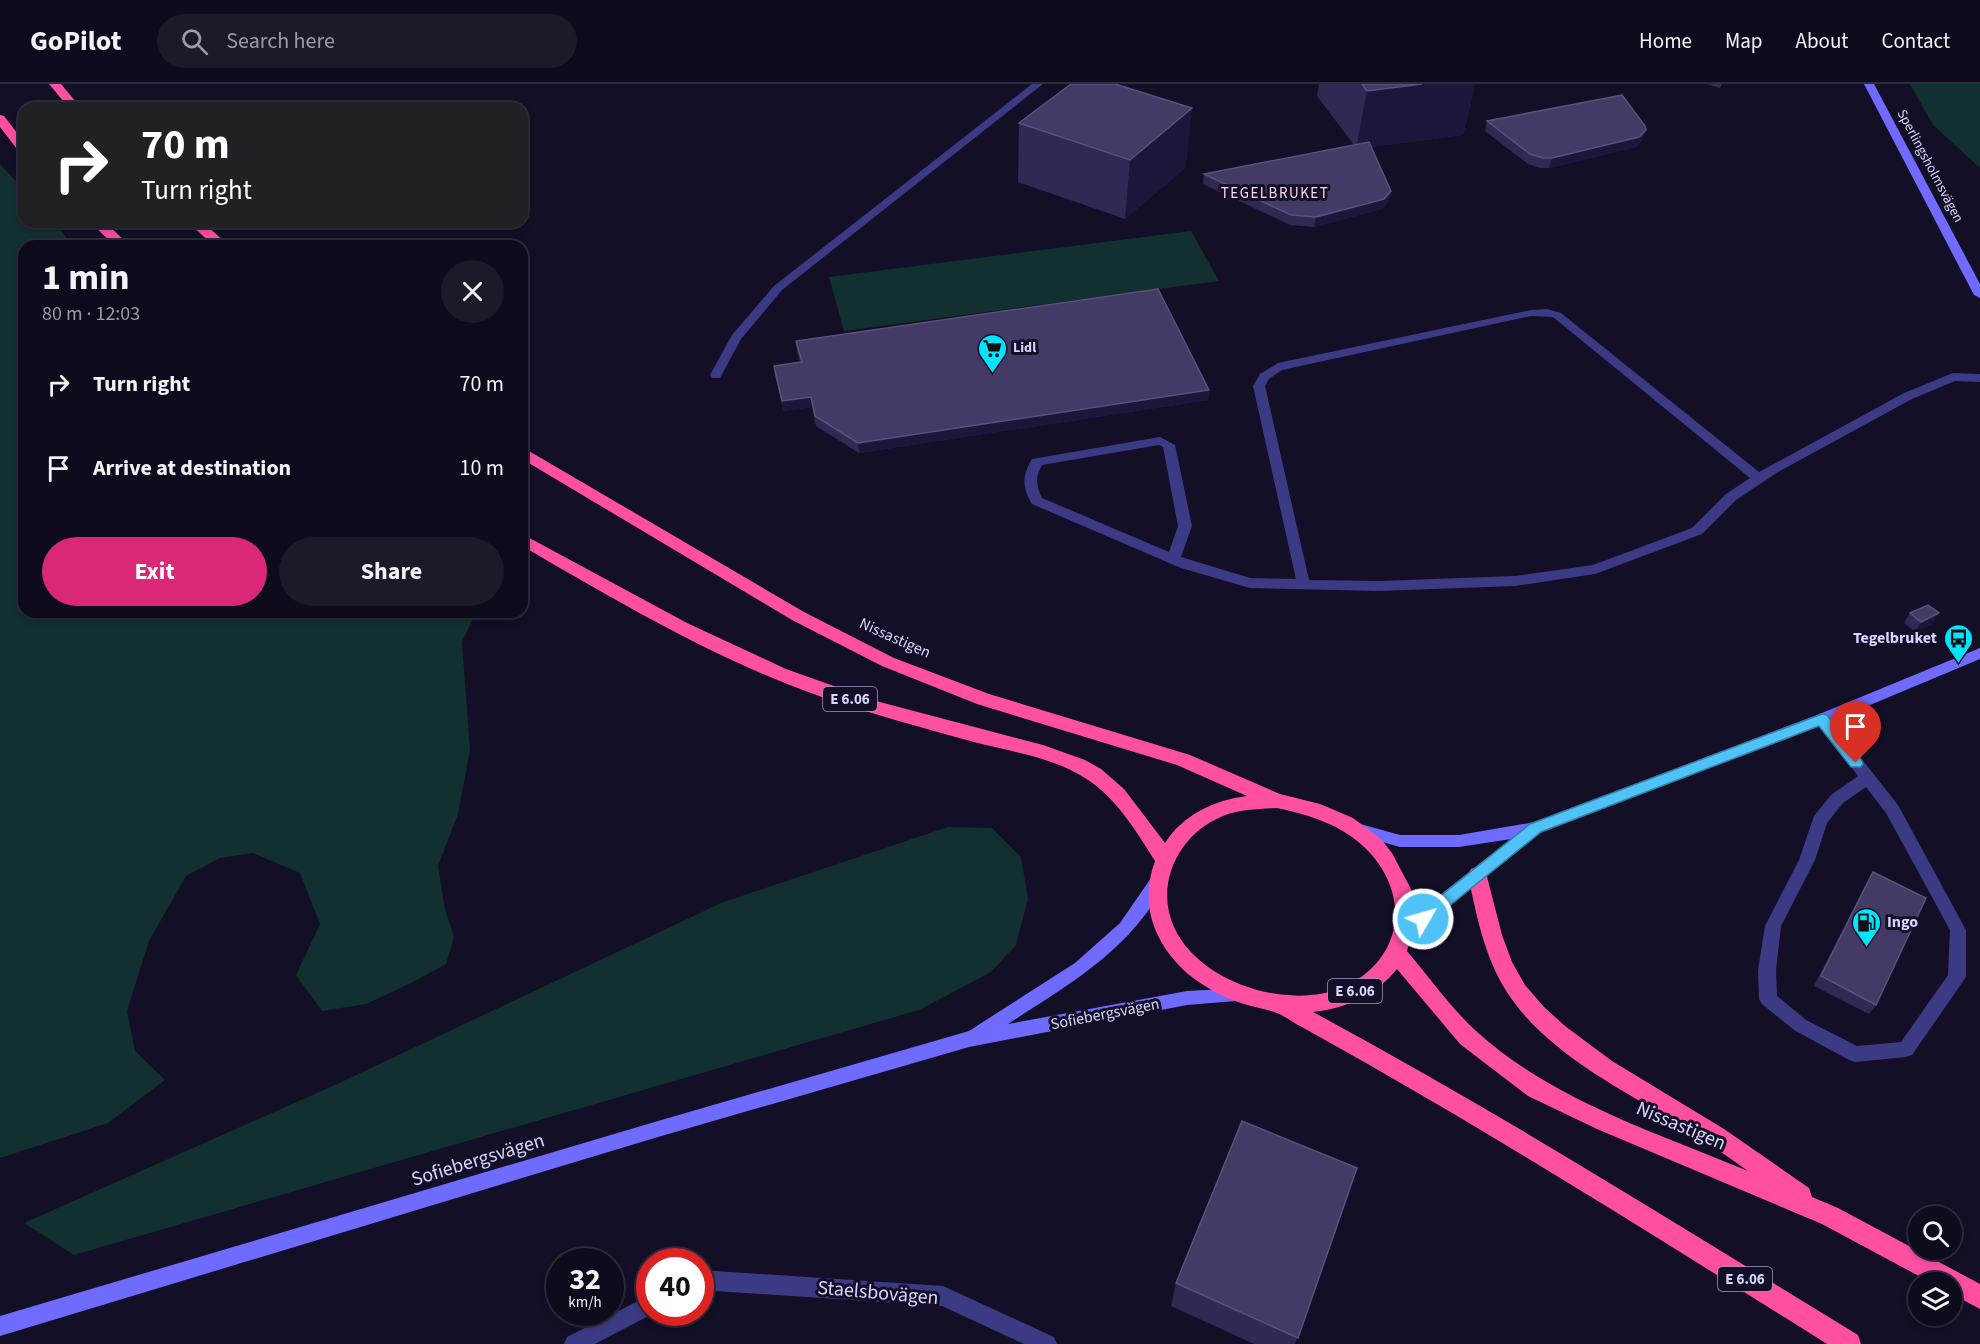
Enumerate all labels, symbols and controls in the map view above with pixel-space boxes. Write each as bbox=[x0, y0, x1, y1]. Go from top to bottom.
search box bbox=[157, 14, 577, 68]
text: GoPilot bbox=[30, 21, 121, 61]
icon: search bbox=[178, 25, 211, 58]
text: Search here bbox=[226, 25, 335, 57]
text: Home bbox=[1639, 26, 1692, 56]
text: Map bbox=[1725, 26, 1763, 56]
text: About bbox=[1796, 26, 1848, 56]
text: Contact bbox=[1881, 26, 1950, 56]
street label: Sperlingsholmsvägen bbox=[1892, 106, 1968, 226]
text: 70 m bbox=[141, 115, 230, 175]
icon: right bbox=[42, 126, 120, 204]
text: Turn right bbox=[141, 171, 252, 210]
district label: TEGELBRUKET bbox=[1221, 183, 1329, 204]
text: 1 min bbox=[42, 252, 130, 303]
button: close bbox=[441, 260, 504, 323]
text: 80 m · 12:03 bbox=[42, 300, 140, 328]
supermarket icon: Lidl bbox=[976, 332, 1008, 374]
place label: Lidl bbox=[1013, 338, 1036, 358]
icon: right bbox=[42, 368, 75, 401]
text: Turn right bbox=[93, 368, 190, 400]
text: 70 m bbox=[459, 368, 504, 400]
icon: arrive bbox=[42, 452, 75, 485]
text: Arrive at destination bbox=[93, 452, 291, 484]
text: 10 m bbox=[459, 452, 504, 484]
button: Exit bbox=[42, 537, 267, 606]
button: Share bbox=[279, 537, 504, 606]
street label: Nissastigen bbox=[856, 612, 934, 664]
bus stop icon: Tegelbruket bbox=[1942, 622, 1974, 664]
place label: Tegelbruket bbox=[1853, 627, 1937, 649]
road number: E 6.06 bbox=[823, 687, 877, 711]
pin bbox=[1830, 701, 1881, 763]
icon: arrive bbox=[1839, 710, 1872, 743]
position arrow bbox=[1391, 887, 1455, 951]
fuel station icon: Ingo bbox=[1850, 906, 1882, 948]
place label: Ingo bbox=[1887, 911, 1918, 933]
road number: E 6.06 bbox=[1328, 979, 1382, 1003]
street label: Sofiebergsvägen bbox=[1049, 993, 1161, 1035]
street label: Nissastigen bbox=[1632, 1095, 1730, 1157]
street label: Sofiebergsvägen bbox=[408, 1126, 548, 1194]
map controls bbox=[1908, 1206, 1962, 1326]
button: search bbox=[1908, 1206, 1962, 1260]
speed limit sign: 40 bbox=[636, 1248, 714, 1326]
text: 32 bbox=[569, 1258, 601, 1301]
road number: E 6.06 bbox=[1718, 1267, 1772, 1291]
button: layers bbox=[1908, 1272, 1962, 1326]
street label: Staelsbovägen bbox=[816, 1274, 940, 1312]
text: km/h bbox=[568, 1292, 602, 1313]

